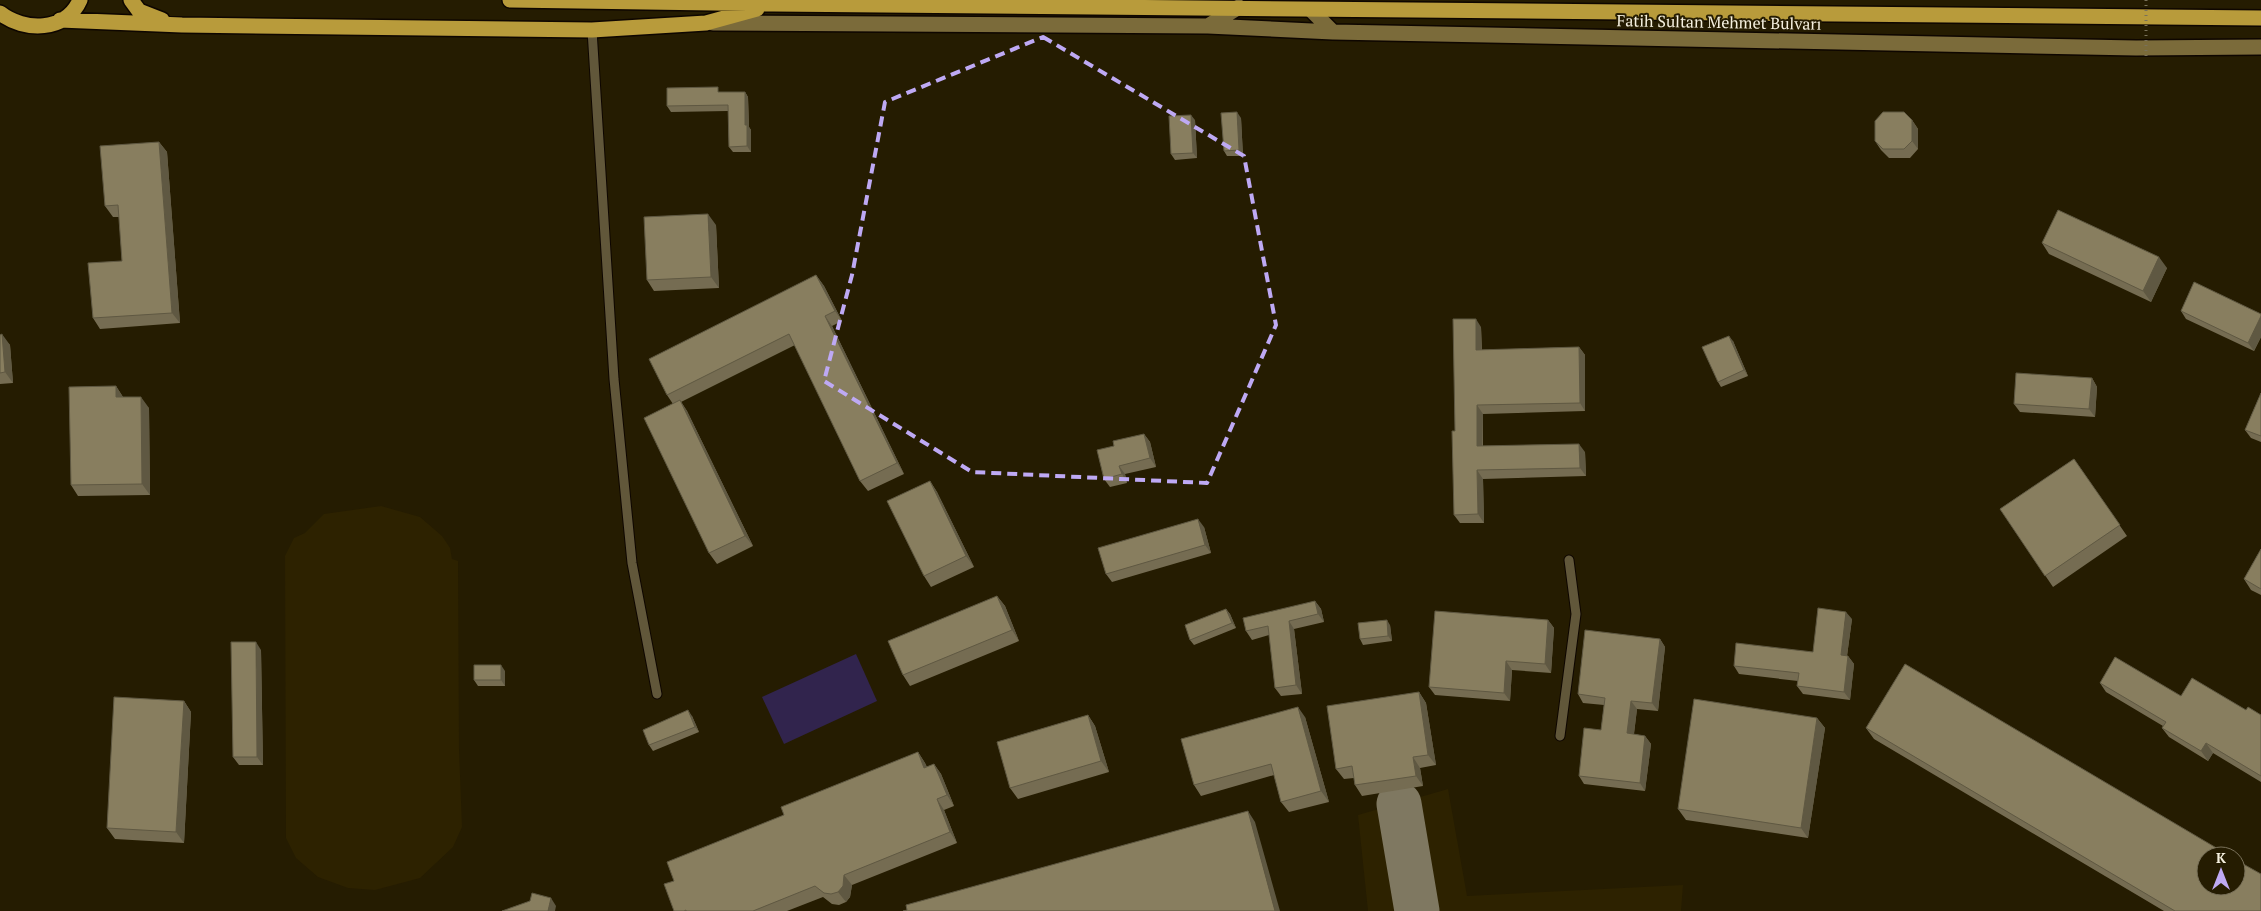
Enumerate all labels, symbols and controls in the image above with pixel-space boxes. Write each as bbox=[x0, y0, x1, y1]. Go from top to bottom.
street label: Fatih Sultan Mehmet Bulvarı bbox=[1616, 9, 1822, 35]
north arrow bbox=[2196, 846, 2246, 896]
text: K bbox=[2216, 848, 2226, 867]

